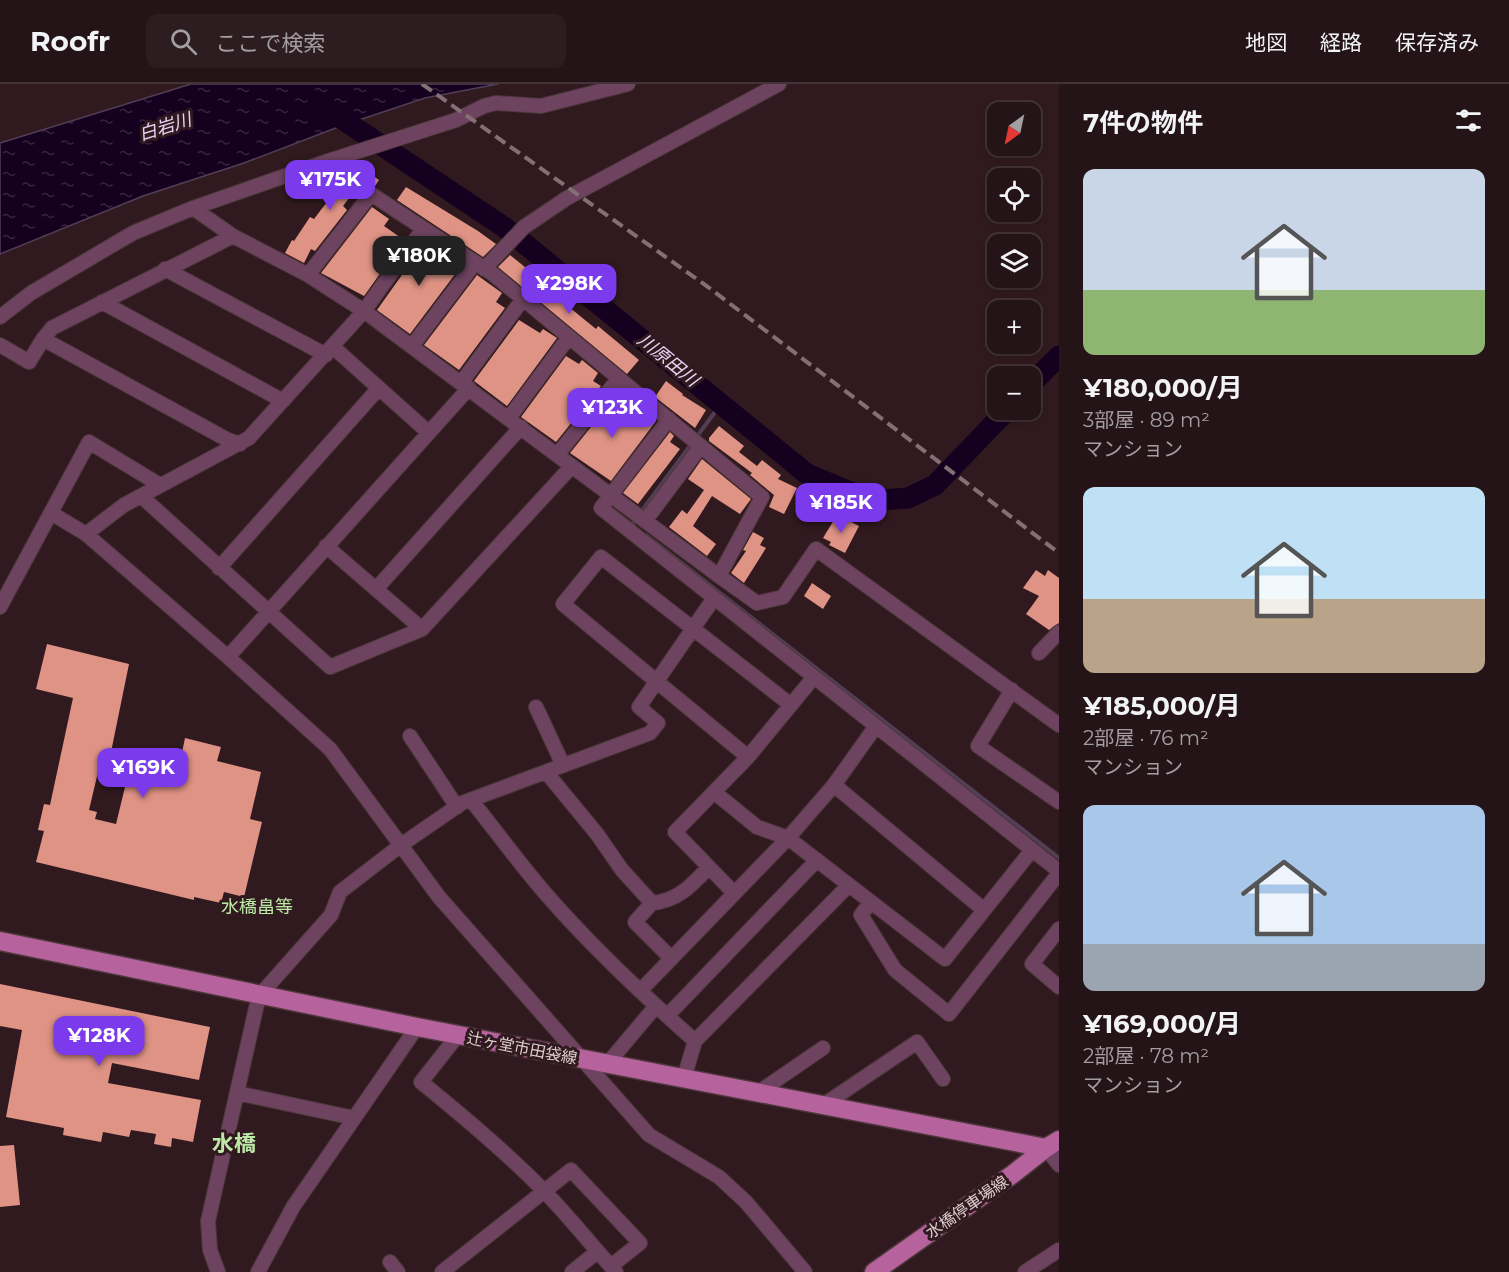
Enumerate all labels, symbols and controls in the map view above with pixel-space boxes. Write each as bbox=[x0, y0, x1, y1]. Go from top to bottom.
search box bbox=[146, 14, 566, 68]
text: Roofr bbox=[30, 24, 110, 58]
icon: search bbox=[167, 25, 200, 58]
text: ここで検索 bbox=[215, 30, 325, 57]
text: 地図 bbox=[1245, 30, 1287, 55]
text: 経路 bbox=[1320, 30, 1362, 55]
text: 保存済み bbox=[1395, 30, 1479, 55]
north arrow bbox=[987, 102, 1041, 156]
map controls bbox=[987, 102, 1041, 420]
icon: filters bbox=[1452, 104, 1485, 137]
text: 7件の物件 bbox=[1083, 107, 1203, 139]
water label: 白岩川 bbox=[136, 108, 196, 145]
pin: ¥175K bbox=[288, 160, 372, 211]
text: ¥175K bbox=[299, 167, 361, 191]
button: locate bbox=[987, 168, 1041, 222]
icon: home bbox=[1230, 208, 1338, 316]
button: layers bbox=[987, 234, 1041, 288]
pin: ¥180K bbox=[377, 236, 461, 287]
text: ¥180K bbox=[387, 243, 451, 267]
pin: ¥298K bbox=[527, 264, 611, 315]
text: ¥298K bbox=[535, 271, 603, 295]
button: + bbox=[987, 300, 1041, 354]
water label: 川原田川 bbox=[633, 329, 704, 392]
button: − bbox=[987, 366, 1041, 420]
text: ¥180,000/月 bbox=[1083, 372, 1243, 404]
pin: ¥123K bbox=[570, 388, 654, 439]
text: ¥123K bbox=[581, 395, 643, 419]
text: 3部屋 · 89 m² bbox=[1083, 408, 1210, 432]
text: マンション bbox=[1083, 437, 1183, 461]
pin: ¥185K bbox=[799, 483, 883, 534]
text: ¥185K bbox=[809, 490, 873, 514]
icon: home bbox=[1230, 526, 1338, 634]
text: ¥185,000/月 bbox=[1083, 690, 1241, 722]
text: 2部屋 · 76 m² bbox=[1083, 726, 1209, 750]
pin: ¥169K bbox=[101, 748, 185, 799]
text: ¥169K bbox=[111, 755, 175, 779]
text: マンション bbox=[1083, 755, 1183, 779]
icon: home bbox=[1230, 844, 1338, 952]
district label: 水橋畠等 bbox=[221, 896, 293, 918]
text: ¥169,000/月 bbox=[1083, 1008, 1241, 1040]
pin: ¥128K bbox=[57, 1016, 141, 1067]
text: ¥128K bbox=[68, 1023, 130, 1047]
street label: 辻ヶ堂市田袋線 bbox=[465, 1028, 579, 1068]
text: 2部屋 · 78 m² bbox=[1083, 1044, 1209, 1068]
text: マンション bbox=[1083, 1073, 1183, 1097]
district label: 水橋 bbox=[212, 1130, 256, 1157]
street label: 水橋停車場線 bbox=[922, 1172, 1012, 1242]

